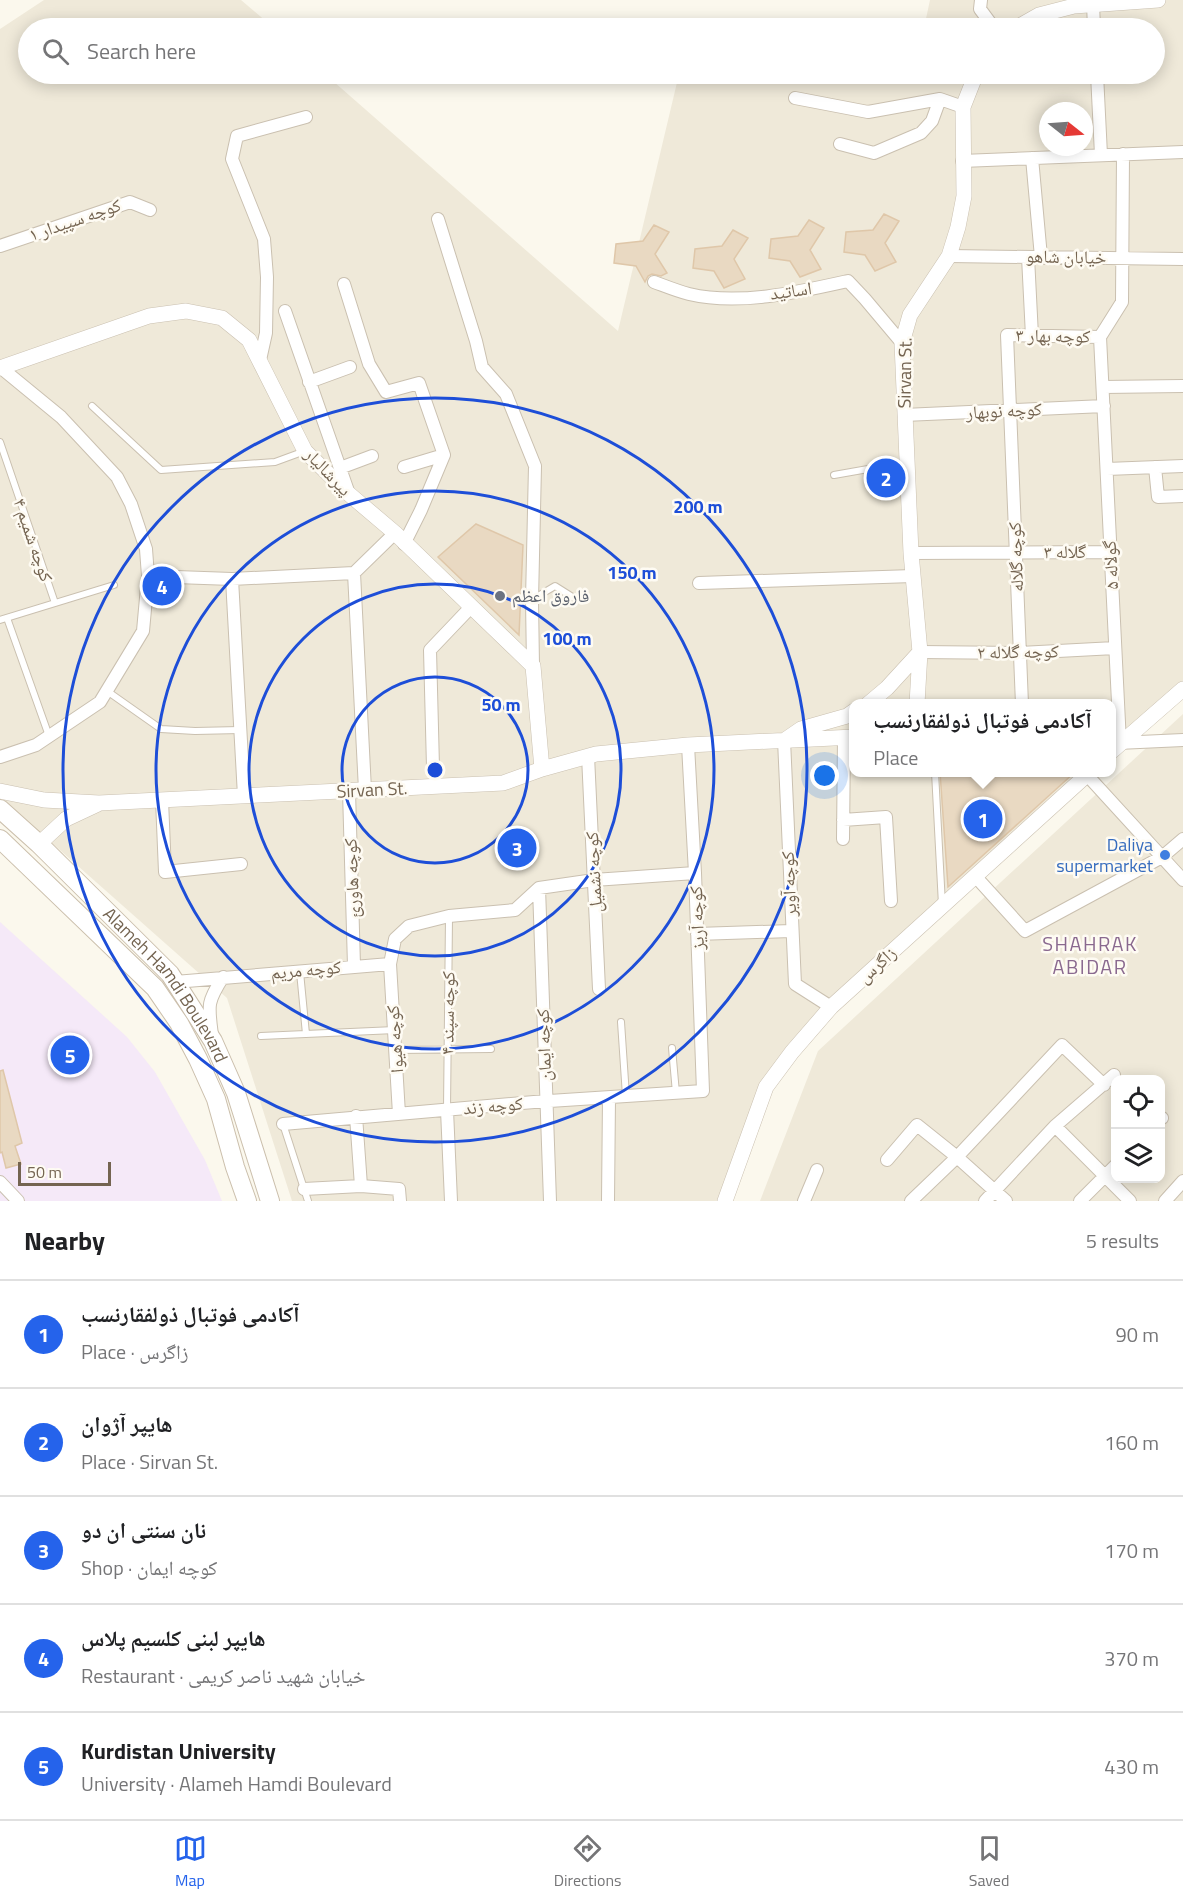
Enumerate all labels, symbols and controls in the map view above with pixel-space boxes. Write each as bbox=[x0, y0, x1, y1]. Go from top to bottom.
search box bbox=[18, 18, 1165, 84]
text: Search here bbox=[87, 34, 196, 68]
icon: search bbox=[39, 35, 72, 68]
north arrow bbox=[1039, 102, 1093, 156]
street label: کوچه سپیدار ۱ bbox=[25, 191, 125, 248]
street label: خیابان شاهو bbox=[1026, 242, 1106, 271]
street label: اساتید bbox=[768, 274, 814, 307]
street label: کوچه بهار ۳ bbox=[1015, 321, 1091, 350]
street label: Sirvan St. bbox=[890, 337, 919, 409]
street label: کوچه نوبهار bbox=[964, 395, 1043, 426]
street label: پیرشالیار bbox=[298, 441, 358, 502]
pin: 2 bbox=[866, 456, 906, 500]
text: 200 m bbox=[673, 493, 723, 520]
street label: کوچه شمیم ۴ bbox=[7, 494, 61, 586]
street label: کوچه گلاله bbox=[1001, 521, 1030, 592]
street label: گلاله ۳ bbox=[1044, 538, 1087, 565]
street label: گولاله ۵ bbox=[1096, 539, 1125, 590]
text: 150 m bbox=[607, 559, 657, 586]
pin: 4 bbox=[142, 564, 182, 608]
place label: فاروق اعظم bbox=[512, 582, 589, 609]
marker: فاروق اعظم bbox=[493, 589, 507, 603]
text: 100 m bbox=[542, 625, 592, 652]
street label: کوچه گلاله ۲ bbox=[977, 637, 1060, 666]
text: 50 m bbox=[481, 691, 521, 718]
popup bbox=[849, 699, 1116, 777]
text: آکادمی فوتبال ذولفقارنسب bbox=[873, 703, 1092, 737]
text: Place bbox=[873, 742, 918, 773]
centre of rings bbox=[425, 760, 445, 780]
your location bbox=[810, 761, 839, 790]
street label: Sirvan St. bbox=[336, 774, 408, 805]
pin: 1 bbox=[964, 796, 1002, 842]
pin: 3 bbox=[498, 826, 536, 870]
street label: کوچه نشمیل bbox=[578, 830, 609, 913]
place label: Daliya supermarket bbox=[1056, 831, 1154, 879]
street label: کوچه هاورئ bbox=[337, 837, 366, 918]
marker: Daliya supermarket bbox=[1158, 848, 1172, 862]
street label: کوچه آویر bbox=[774, 850, 803, 918]
street label: کوچه آریز bbox=[682, 885, 711, 952]
street label: Alameh Hamdi Boulevard bbox=[97, 901, 235, 1067]
district label: SHAHRAK ABIDAR bbox=[1042, 928, 1138, 982]
street label: زاگرس bbox=[851, 940, 902, 989]
street label: کوچه مریم bbox=[270, 953, 343, 986]
street label: کوچه سپند ۴ bbox=[433, 970, 462, 1055]
street label: کوچه هیوا bbox=[379, 1004, 410, 1074]
street label: کوچه ایمان bbox=[529, 1008, 558, 1082]
pin: 5 bbox=[50, 1032, 90, 1078]
map controls bbox=[1111, 1075, 1165, 1183]
button: locate bbox=[1111, 1075, 1165, 1129]
street label: کوچه زند bbox=[462, 1089, 524, 1122]
button: layers bbox=[1111, 1129, 1165, 1183]
scale bar bbox=[18, 1159, 111, 1186]
text: 50 m bbox=[27, 1160, 62, 1184]
text: Nearby bbox=[24, 1221, 105, 1260]
text: 5 results bbox=[1086, 1225, 1159, 1256]
text: آکادمی فوتبال ذولفقارنسب bbox=[81, 1297, 299, 1331]
text: 1 bbox=[38, 1319, 49, 1350]
text: 90 m bbox=[1115, 1319, 1159, 1350]
text: Place · زاگرس bbox=[81, 1336, 188, 1367]
text: هایپر آژوان bbox=[81, 1407, 173, 1441]
text: 2 bbox=[38, 1427, 49, 1458]
text: 160 m bbox=[1104, 1427, 1159, 1458]
text: Place · Sirvan St. bbox=[81, 1446, 218, 1477]
text: نان سنتی ان دو bbox=[81, 1513, 206, 1547]
text: 3 bbox=[38, 1535, 49, 1566]
text: 170 m bbox=[1104, 1535, 1159, 1566]
text: Shop · کوچه ایمان bbox=[81, 1552, 217, 1583]
text: هایپر لبنی کلسیم پلاس bbox=[81, 1621, 266, 1655]
text: 4 bbox=[38, 1643, 49, 1674]
text: 370 m bbox=[1104, 1643, 1159, 1674]
text: Restaurant · خیابان شهید ناصر کریمی bbox=[81, 1660, 366, 1691]
text: Kurdistan University bbox=[81, 1734, 276, 1768]
text: 5 bbox=[38, 1751, 49, 1782]
text: 430 m bbox=[1104, 1751, 1159, 1782]
text: University · Alameh Hamdi Boulevard bbox=[81, 1768, 392, 1799]
tab: Map bbox=[174, 1832, 207, 1892]
tab: Directions bbox=[554, 1832, 622, 1892]
tab: Saved bbox=[969, 1832, 1009, 1892]

